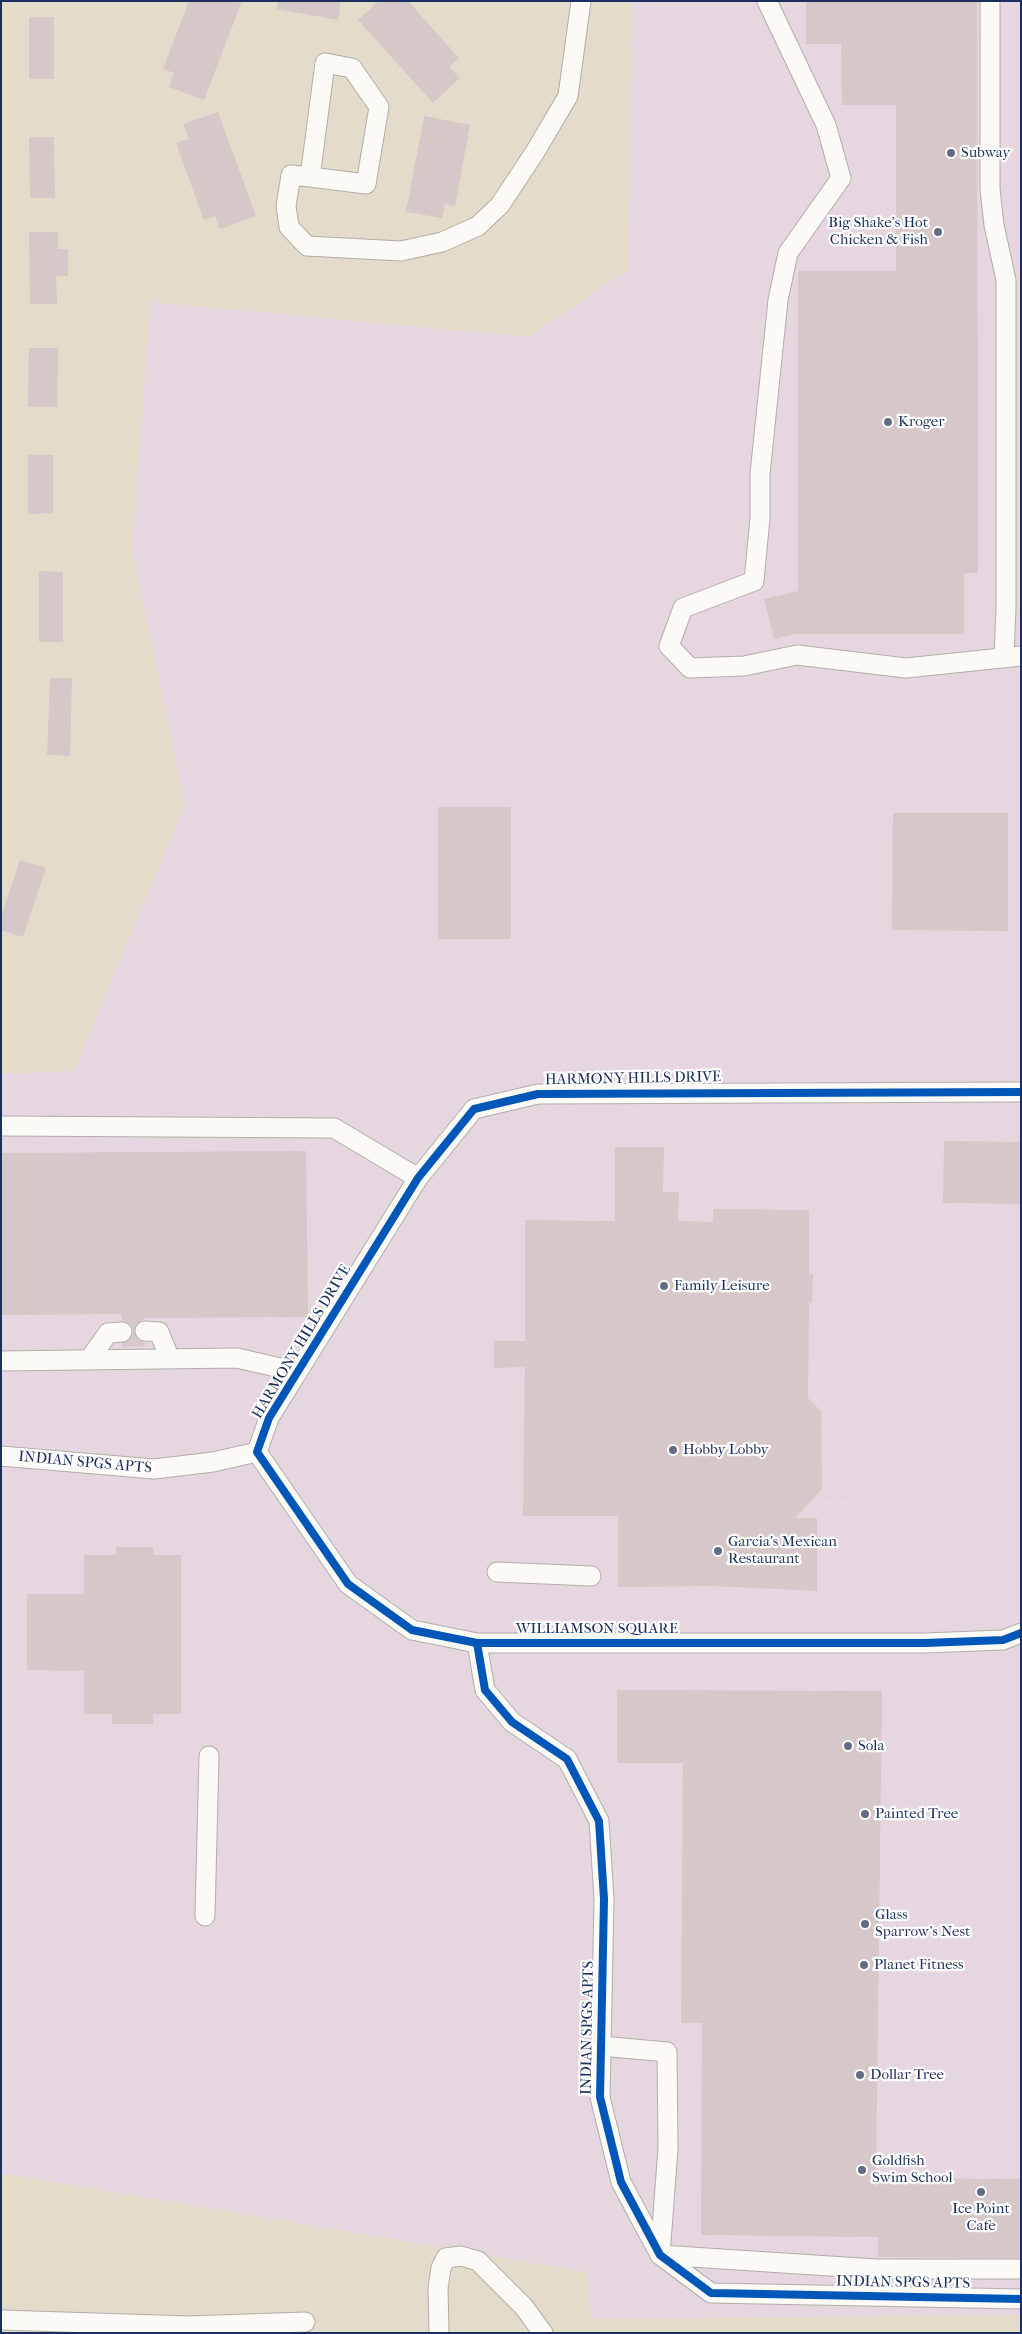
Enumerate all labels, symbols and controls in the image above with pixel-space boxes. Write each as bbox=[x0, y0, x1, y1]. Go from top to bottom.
place label: Subway bbox=[961, 144, 1010, 162]
marker: Subway bbox=[945, 147, 957, 159]
place label: Big Shake's Hot Chicken & Fish bbox=[828, 214, 928, 249]
marker: Big Shake's Hot Chicken & Fish bbox=[932, 226, 944, 238]
place label: Kroger bbox=[898, 413, 945, 431]
marker: Kroger bbox=[882, 416, 894, 428]
street label: HARMONY HILLS DRIVE bbox=[545, 1068, 721, 1090]
street label: HARMONY HILLS DRIVE bbox=[249, 1262, 355, 1422]
place label: Family Leisure bbox=[674, 1277, 770, 1295]
marker: Family Leisure bbox=[658, 1280, 670, 1292]
place label: Hobby Lobby bbox=[683, 1441, 769, 1459]
marker: Hobby Lobby bbox=[667, 1444, 679, 1456]
street label: INDIAN SPGS APTS bbox=[18, 1448, 152, 1478]
place label: Garcia's Mexican Restaurant bbox=[728, 1533, 837, 1568]
marker: Garcia's Mexican Restaurant bbox=[712, 1545, 724, 1557]
street label: WILLIAMSON SQUARE bbox=[516, 1620, 678, 1638]
place label: Sola bbox=[858, 1737, 884, 1755]
marker: Sola bbox=[842, 1740, 854, 1752]
place label: Painted Tree bbox=[875, 1805, 958, 1823]
marker: Painted Tree bbox=[859, 1808, 871, 1820]
place label: Glass Sparrow's Nest bbox=[875, 1906, 970, 1941]
marker: Glass Sparrow's Nest bbox=[859, 1918, 871, 1930]
place label: Planet Fitness bbox=[874, 1956, 964, 1974]
marker: Planet Fitness bbox=[858, 1959, 870, 1971]
street label: INDIAN SPGS APTS bbox=[578, 1961, 598, 2095]
place label: Dollar Tree bbox=[870, 2066, 944, 2084]
marker: Dollar Tree bbox=[854, 2069, 866, 2081]
place label: Goldfish Swim School bbox=[872, 2152, 953, 2187]
marker: Goldfish Swim School bbox=[856, 2164, 868, 2176]
marker: Ice Point Cafe bbox=[975, 2186, 987, 2198]
place label: Ice Point Cafe bbox=[952, 2200, 1010, 2235]
street label: INDIAN SPGS APTS bbox=[836, 2273, 970, 2293]

